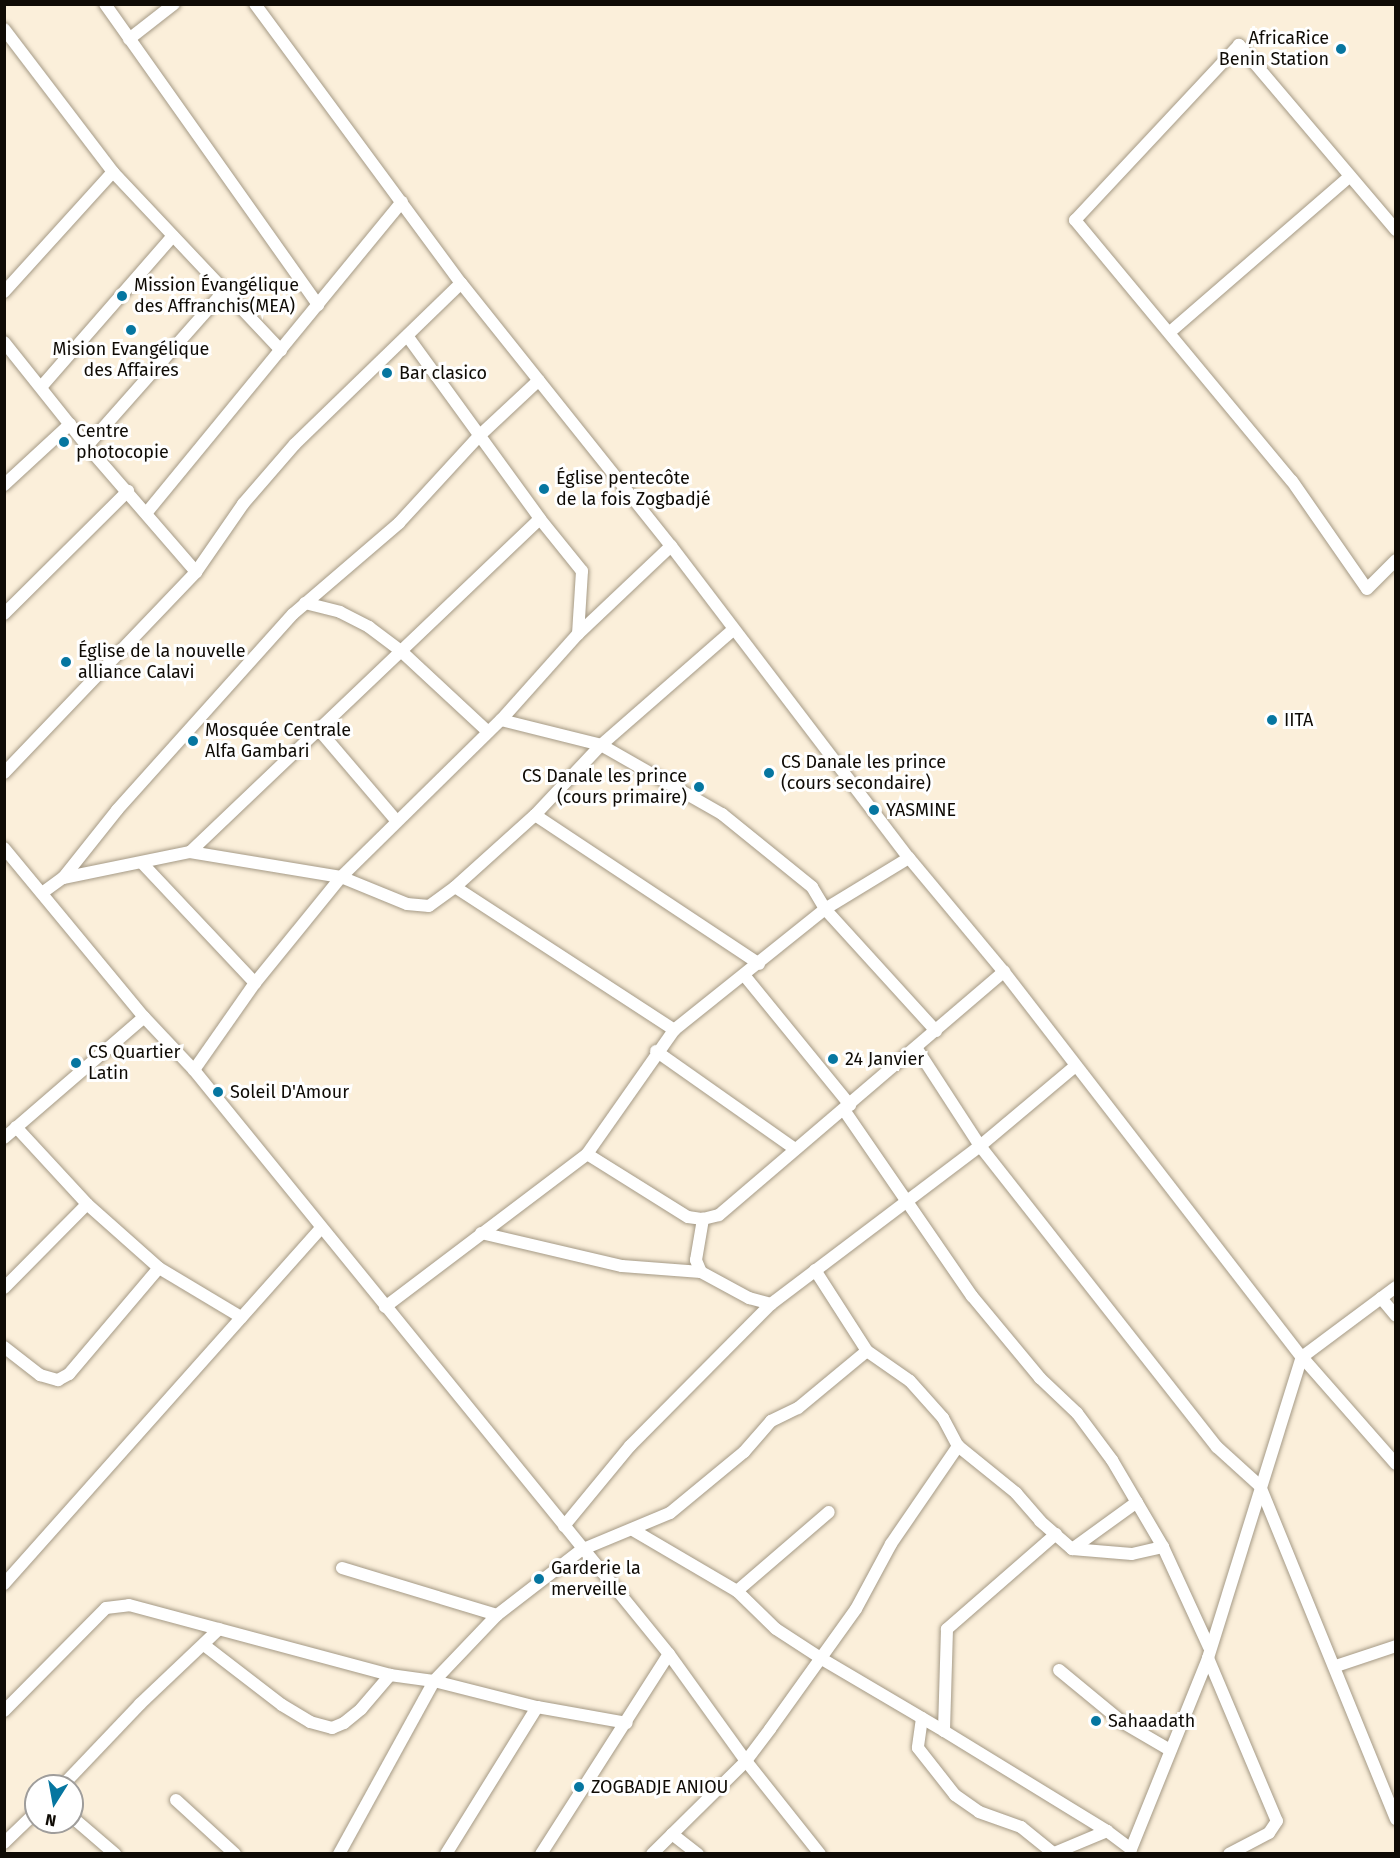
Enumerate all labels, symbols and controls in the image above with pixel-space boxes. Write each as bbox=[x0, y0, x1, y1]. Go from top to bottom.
place label: AfricaRice Benin Station bbox=[1219, 28, 1329, 70]
marker: AfricaRice Benin Station bbox=[1334, 42, 1348, 56]
place label: Mission Évangélique des Affranchis(MEA) bbox=[134, 275, 299, 318]
marker: Mission Évangélique des Affranchis(MEA) bbox=[115, 289, 129, 303]
marker: Mision Evangélique des Affaires bbox=[124, 323, 138, 337]
place label: Mision Evangélique des Affaires bbox=[53, 339, 209, 382]
place label: Bar clasico bbox=[399, 362, 487, 384]
marker: Bar clasico bbox=[380, 366, 394, 380]
place label: Centre photocopie bbox=[76, 421, 169, 464]
marker: Centre photocopie bbox=[57, 435, 71, 449]
place label: Église pentecôte de la fois Zogbadjé bbox=[556, 468, 710, 510]
marker: Église pentecôte de la fois Zogbadjé bbox=[537, 482, 551, 496]
place label: Église de la nouvelle alliance Calavi bbox=[78, 641, 245, 684]
marker: Église de la nouvelle alliance Calavi bbox=[59, 655, 73, 669]
place label: IITA bbox=[1284, 709, 1313, 731]
marker: IITA bbox=[1265, 713, 1279, 727]
place label: Mosquée Centrale Alfa Gambari bbox=[205, 720, 351, 762]
marker: Mosquée Centrale Alfa Gambari bbox=[186, 734, 200, 748]
place label: CS Danale les prince (cours secondaire) bbox=[781, 752, 946, 795]
place label: CS Danale les prince (cours primaire) bbox=[522, 766, 687, 808]
marker: CS Danale les prince (cours secondaire) bbox=[762, 766, 776, 780]
marker: CS Danale les prince (cours primaire) bbox=[692, 780, 706, 794]
place label: YASMINE bbox=[886, 799, 956, 821]
marker: YASMINE bbox=[867, 803, 881, 817]
place label: CS Quartier Latin bbox=[88, 1042, 180, 1084]
place label: 24 Janvier bbox=[845, 1048, 924, 1070]
marker: 24 Janvier bbox=[826, 1052, 840, 1066]
marker: CS Quartier Latin bbox=[69, 1056, 83, 1070]
place label: Soleil D'Amour bbox=[230, 1081, 349, 1103]
marker: Soleil D'Amour bbox=[211, 1085, 225, 1099]
place label: Garderie la merveille bbox=[551, 1558, 641, 1600]
marker: Garderie la merveille bbox=[532, 1572, 546, 1586]
place label: Sahaadath bbox=[1108, 1710, 1195, 1732]
marker: Sahaadath bbox=[1089, 1714, 1103, 1728]
north arrow bbox=[24, 1774, 84, 1834]
place label: ZOGBADJE ANIOU bbox=[591, 1776, 729, 1798]
marker: ZOGBADJE ANIOU bbox=[572, 1780, 586, 1794]
text: N bbox=[44, 1810, 58, 1831]

